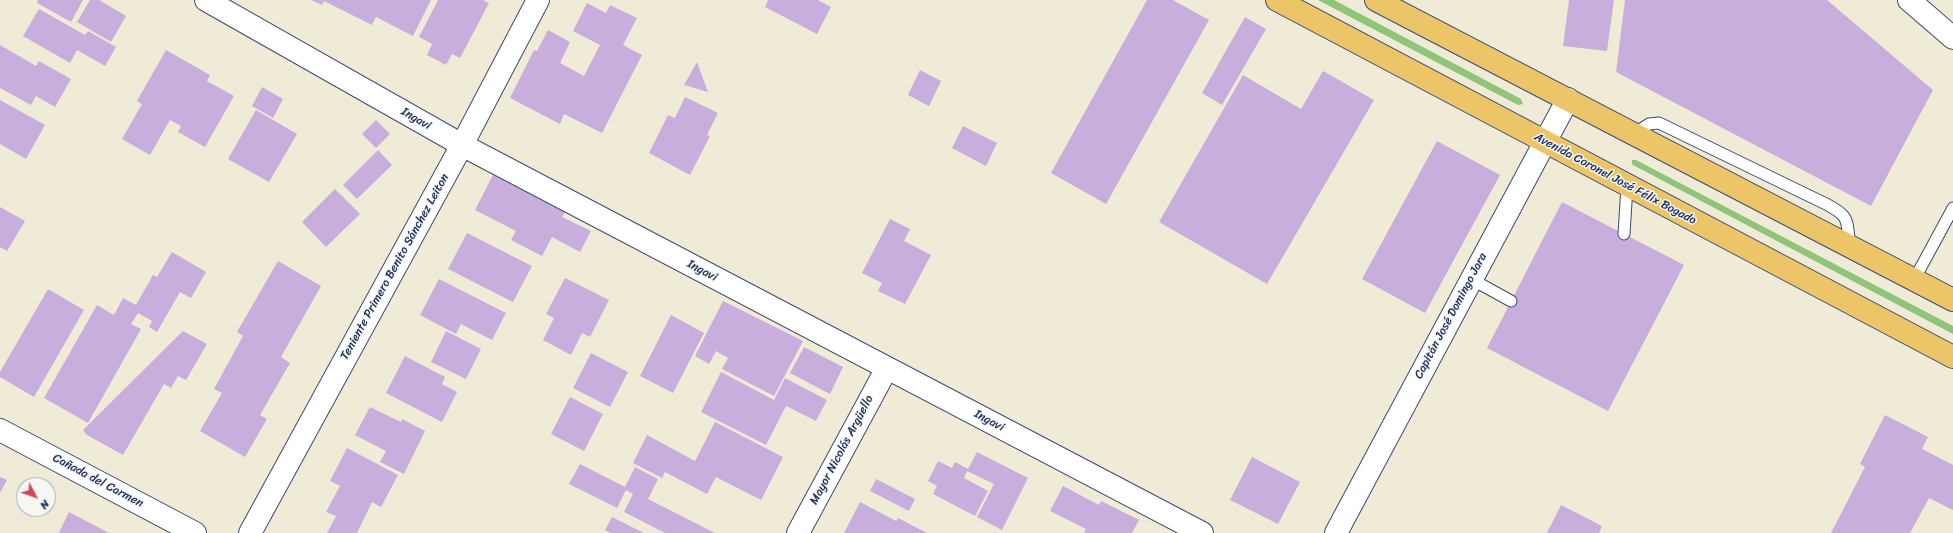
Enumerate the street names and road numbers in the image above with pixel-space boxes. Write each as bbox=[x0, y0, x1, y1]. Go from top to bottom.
street label: Ingavi bbox=[398, 105, 434, 133]
street label: Avenida Coronel José Félix Bogado bbox=[1531, 130, 1699, 228]
street label: Teniente Primero Benito Sánchez Leiton bbox=[338, 171, 452, 363]
street label: Capitán José Domingo Jara bbox=[1412, 251, 1490, 381]
street label: Ingavi bbox=[684, 257, 720, 285]
street label: Mayor Nicolás Argüello bbox=[807, 393, 877, 507]
street label: Ingavi bbox=[971, 407, 1007, 435]
street label: Cañada del Carmen bbox=[50, 451, 146, 511]

